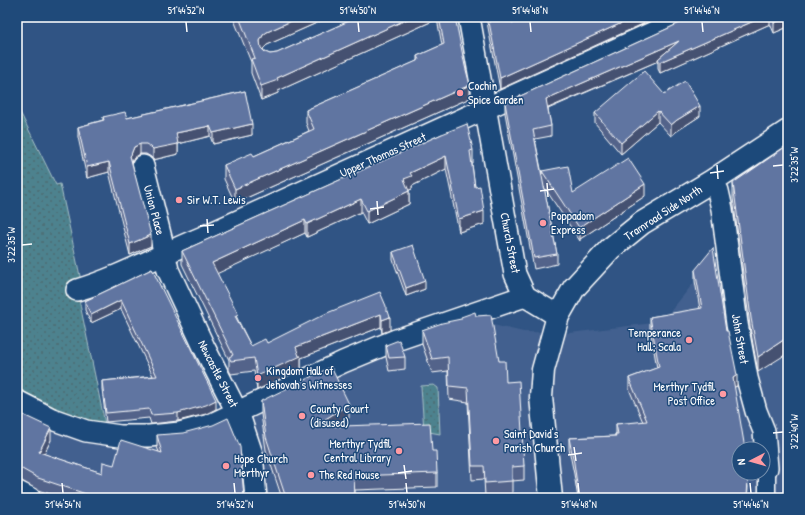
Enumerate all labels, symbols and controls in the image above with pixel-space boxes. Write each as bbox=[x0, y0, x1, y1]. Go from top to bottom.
text: 51°44'52"N bbox=[168, 4, 204, 17]
text: 51°44'50"N bbox=[340, 4, 376, 17]
text: 51°44'48"N bbox=[512, 4, 548, 17]
text: 51°44'46"N bbox=[684, 4, 720, 17]
place label: Cochin Spice Garden bbox=[468, 77, 524, 108]
marker: Cochin Spice Garden bbox=[455, 88, 465, 98]
street label: Upper Thomas Street bbox=[337, 128, 429, 181]
text: 3°22'35"W bbox=[788, 146, 801, 183]
street label: Tramroad Side North bbox=[620, 181, 705, 244]
street label: Union Place bbox=[140, 183, 169, 237]
place label: Sir W.T. Lewis bbox=[187, 191, 246, 208]
marker: Sir W.T. Lewis bbox=[174, 195, 184, 205]
place label: Poppadom Express bbox=[551, 207, 594, 238]
street label: Church Street bbox=[496, 211, 525, 276]
marker: Poppadom Express bbox=[538, 218, 548, 228]
text: 3°22'35"W bbox=[5, 226, 18, 263]
street label: John Street bbox=[728, 313, 753, 366]
place label: Temperance Hall; Scala bbox=[628, 324, 681, 355]
marker: Temperance Hall; Scala bbox=[684, 335, 694, 345]
street label: Newcastle Street bbox=[194, 337, 243, 411]
place label: Kingdom Hall of Jehovah's Witnesses bbox=[266, 362, 352, 393]
marker: Kingdom Hall of Jehovah's Witnesses bbox=[253, 373, 263, 383]
place label: Merthyr Tydfil Post Office bbox=[653, 378, 716, 409]
marker: Merthyr Tydfil Post Office bbox=[718, 389, 728, 399]
place label: County Court (disused) bbox=[310, 400, 369, 431]
marker: County Court (disused) bbox=[297, 411, 307, 421]
text: 3°22'40"W bbox=[788, 414, 801, 450]
place label: Saint David's Parish Church bbox=[504, 425, 565, 456]
place label: Merthyr Tydfil Central Library bbox=[324, 435, 392, 466]
marker: Saint David's Parish Church bbox=[491, 436, 501, 446]
north arrow bbox=[731, 441, 771, 481]
marker: Merthyr Tydfil Central Library bbox=[394, 446, 404, 456]
place label: Hope Church Merthyr bbox=[234, 450, 288, 481]
text: N bbox=[734, 458, 748, 466]
marker: Hope Church Merthyr bbox=[221, 461, 231, 471]
place label: The Red House bbox=[319, 466, 380, 483]
marker: The Red House bbox=[306, 470, 316, 480]
text: 51°44'54"N bbox=[45, 498, 81, 511]
text: 51°44'52"N bbox=[217, 498, 253, 511]
text: 51°44'50"N bbox=[389, 498, 425, 511]
text: 51°44'48"N bbox=[561, 498, 597, 511]
text: 51°44'46"N bbox=[733, 498, 769, 511]

